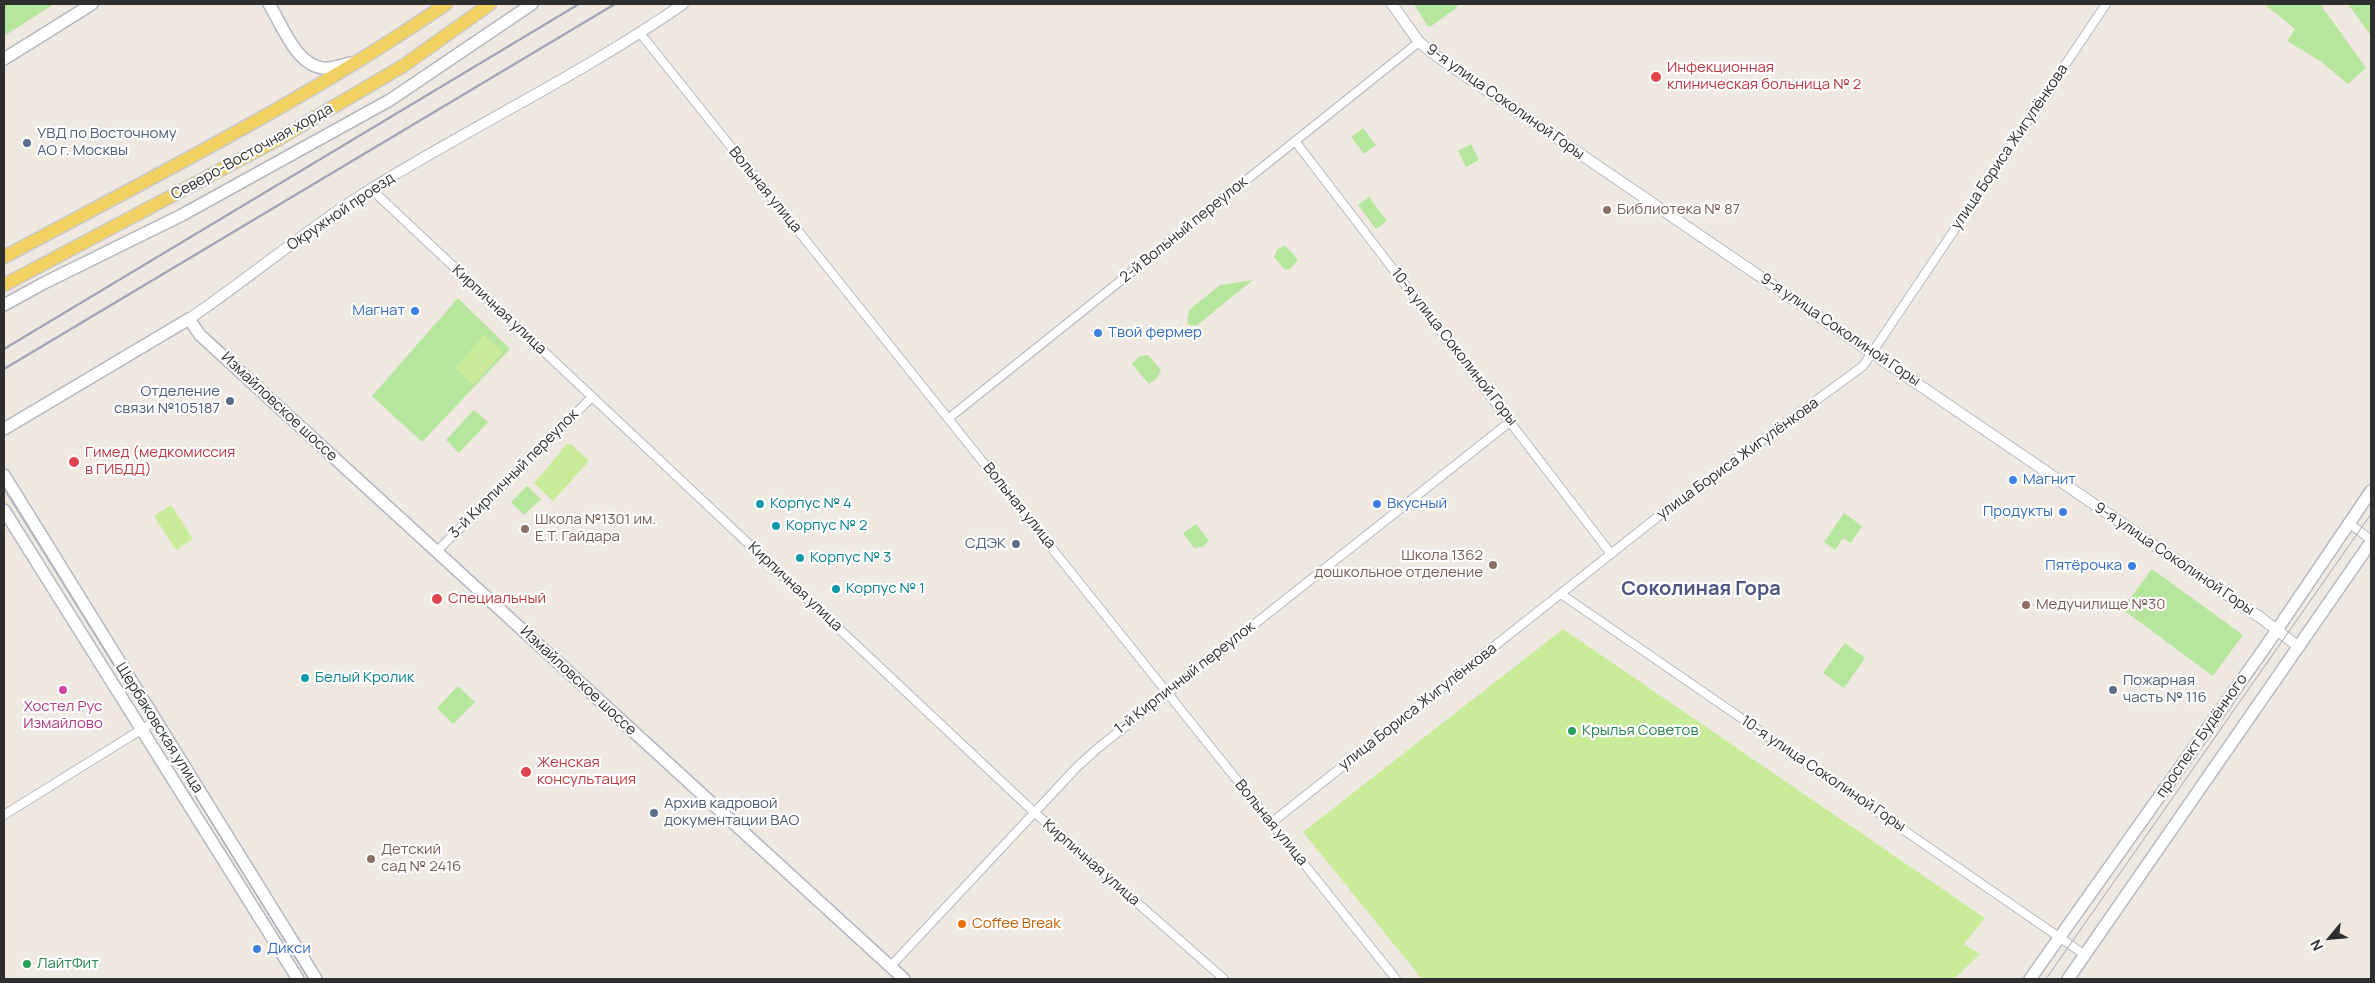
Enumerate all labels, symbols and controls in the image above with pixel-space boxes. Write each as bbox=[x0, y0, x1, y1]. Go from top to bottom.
street label: 9-я улица Соколиной Горы bbox=[1422, 40, 1588, 164]
place label: Инфекционная клиническая больница № 2 bbox=[1667, 59, 1861, 94]
street label: улица Бориса Жигулёнкова bbox=[1948, 61, 2072, 233]
marker: Инфекционная клиническая больница № 2 bbox=[1649, 70, 1663, 84]
street label: Северо-Восточная хорда bbox=[168, 100, 336, 204]
place label: УВД по Восточному АО г. Москвы bbox=[37, 125, 177, 160]
marker: УВД по Восточному АО г. Москвы bbox=[21, 137, 33, 149]
street label: Вольная улица bbox=[725, 143, 805, 237]
street label: Окружной проезд bbox=[284, 169, 398, 255]
street label: 2-й Вольный переулок bbox=[1117, 173, 1251, 287]
place label: Библиотека № 87 bbox=[1617, 201, 1740, 219]
marker: Библиотека № 87 bbox=[1601, 204, 1613, 216]
street label: Кирпичная улица bbox=[448, 262, 550, 358]
street label: 10-я улица Соколиной Горы bbox=[1387, 265, 1521, 429]
street label: 9-я улица Соколиной Горы bbox=[1757, 270, 1923, 390]
place label: Магнат bbox=[352, 302, 405, 320]
marker: Магнат bbox=[409, 305, 421, 317]
place label: Твой фермер bbox=[1108, 324, 1202, 342]
marker: Твой фермер bbox=[1092, 327, 1104, 339]
street label: Измайловское шоссе bbox=[217, 348, 341, 466]
place label: Отделение связи №105187 bbox=[114, 383, 220, 418]
street label: улица Бориса Жигулёнкова bbox=[1654, 394, 1822, 524]
marker: Отделение связи №105187 bbox=[224, 395, 236, 407]
street label: 3-й Кирпичный переулок bbox=[446, 406, 582, 542]
place label: Гимед (медкомиссия в ГИБДД) bbox=[85, 444, 235, 479]
marker: Гимед (медкомиссия в ГИБДД) bbox=[67, 455, 81, 469]
street label: Вольная улица bbox=[979, 459, 1059, 553]
place label: Магнит bbox=[2023, 471, 2076, 489]
marker: Магнит bbox=[2007, 474, 2019, 486]
place label: Корпус № 4 bbox=[770, 495, 852, 513]
place label: Вкусный bbox=[1387, 495, 1447, 513]
marker: Корпус № 4 bbox=[754, 498, 766, 510]
marker: Вкусный bbox=[1371, 498, 1383, 510]
street label: 9-я улица Соколиной Горы bbox=[2091, 499, 2257, 619]
place label: Продукты bbox=[1983, 503, 2053, 521]
marker: Продукты bbox=[2057, 506, 2069, 518]
place label: Школа №1301 им. Е.Т. Гайдара bbox=[535, 511, 656, 546]
place label: Корпус № 2 bbox=[786, 517, 868, 535]
marker: Корпус № 2 bbox=[770, 520, 782, 532]
marker: Школа №1301 им. Е.Т. Гайдара bbox=[519, 523, 531, 535]
place label: СДЭК bbox=[965, 535, 1006, 553]
marker: СДЭК bbox=[1010, 538, 1022, 550]
street label: Кирпичная улица bbox=[744, 539, 846, 635]
place label: Школа 1362 дошкольное отделение bbox=[1314, 547, 1483, 582]
place label: Корпус № 3 bbox=[810, 549, 891, 567]
marker: Корпус № 3 bbox=[794, 552, 806, 564]
place label: Пятёрочка bbox=[2045, 557, 2122, 575]
marker: Школа 1362 дошкольное отделение bbox=[1487, 559, 1499, 571]
marker: Пятёрочка bbox=[2126, 560, 2138, 572]
district label: Соколиная Гора bbox=[1621, 577, 1781, 601]
place label: Корпус № 1 bbox=[846, 580, 925, 598]
marker: Корпус № 1 bbox=[830, 583, 842, 595]
place label: Специальный bbox=[448, 590, 546, 608]
marker: Специальный bbox=[430, 592, 444, 606]
place label: Медучилище №30 bbox=[2036, 596, 2165, 614]
marker: Медучилище №30 bbox=[2020, 599, 2032, 611]
street label: 1-й Кирпичный переулок bbox=[1111, 618, 1259, 738]
street label: Измайловское шоссе bbox=[516, 622, 640, 740]
street label: улица Бориса Жигулёнкова bbox=[1335, 640, 1501, 774]
street label: Щербаковская улица bbox=[111, 659, 207, 797]
place label: Белый Кролик bbox=[315, 669, 414, 687]
street label: проспект Будённого bbox=[2153, 671, 2251, 801]
marker: Белый Кролик bbox=[299, 672, 311, 684]
place label: Пожарная часть № 116 bbox=[2123, 672, 2207, 707]
marker: Хостел Рус Измайлово bbox=[57, 684, 69, 696]
marker: Пожарная часть № 116 bbox=[2107, 684, 2119, 696]
place label: Хостел Рус Измайлово bbox=[23, 698, 103, 733]
street label: 10-я улица Соколиной Горы bbox=[1737, 712, 1909, 836]
place label: Крылья Советов bbox=[1582, 722, 1698, 740]
marker: Крылья Советов bbox=[1566, 725, 1578, 737]
place label: Женская консультация bbox=[537, 754, 636, 789]
marker: Женская консультация bbox=[519, 765, 533, 779]
street label: Вольная улица bbox=[1231, 776, 1311, 870]
place label: Архив кадровой документации ВАО bbox=[664, 795, 799, 830]
marker: Архив кадровой документации ВАО bbox=[648, 807, 660, 819]
street label: Кирпичная улица bbox=[1039, 816, 1143, 910]
place label: Детский сад № 2416 bbox=[381, 841, 461, 876]
marker: Детский сад № 2416 bbox=[365, 853, 377, 865]
north arrow bbox=[2305, 913, 2355, 963]
place label: Coffee Break bbox=[972, 915, 1061, 933]
marker: Coffee Break bbox=[956, 918, 968, 930]
text: N bbox=[2306, 936, 2327, 954]
place label: Дикси bbox=[267, 940, 311, 958]
marker: Дикси bbox=[251, 943, 263, 955]
place label: ЛайтФит bbox=[37, 955, 99, 973]
marker: ЛайтФит bbox=[21, 958, 33, 970]

